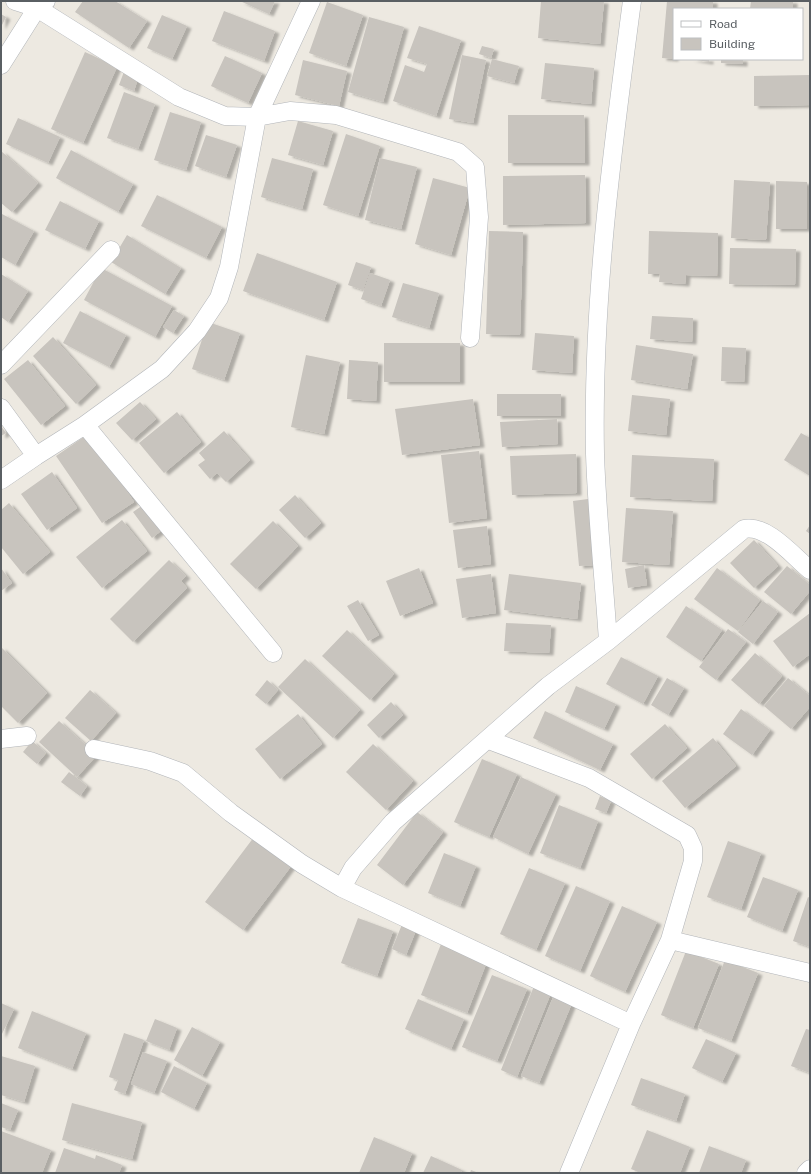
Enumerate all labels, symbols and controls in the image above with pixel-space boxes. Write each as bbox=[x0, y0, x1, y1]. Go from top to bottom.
legend bbox=[673, 8, 803, 60]
text: Road bbox=[709, 17, 737, 31]
text: Building bbox=[709, 37, 755, 51]

